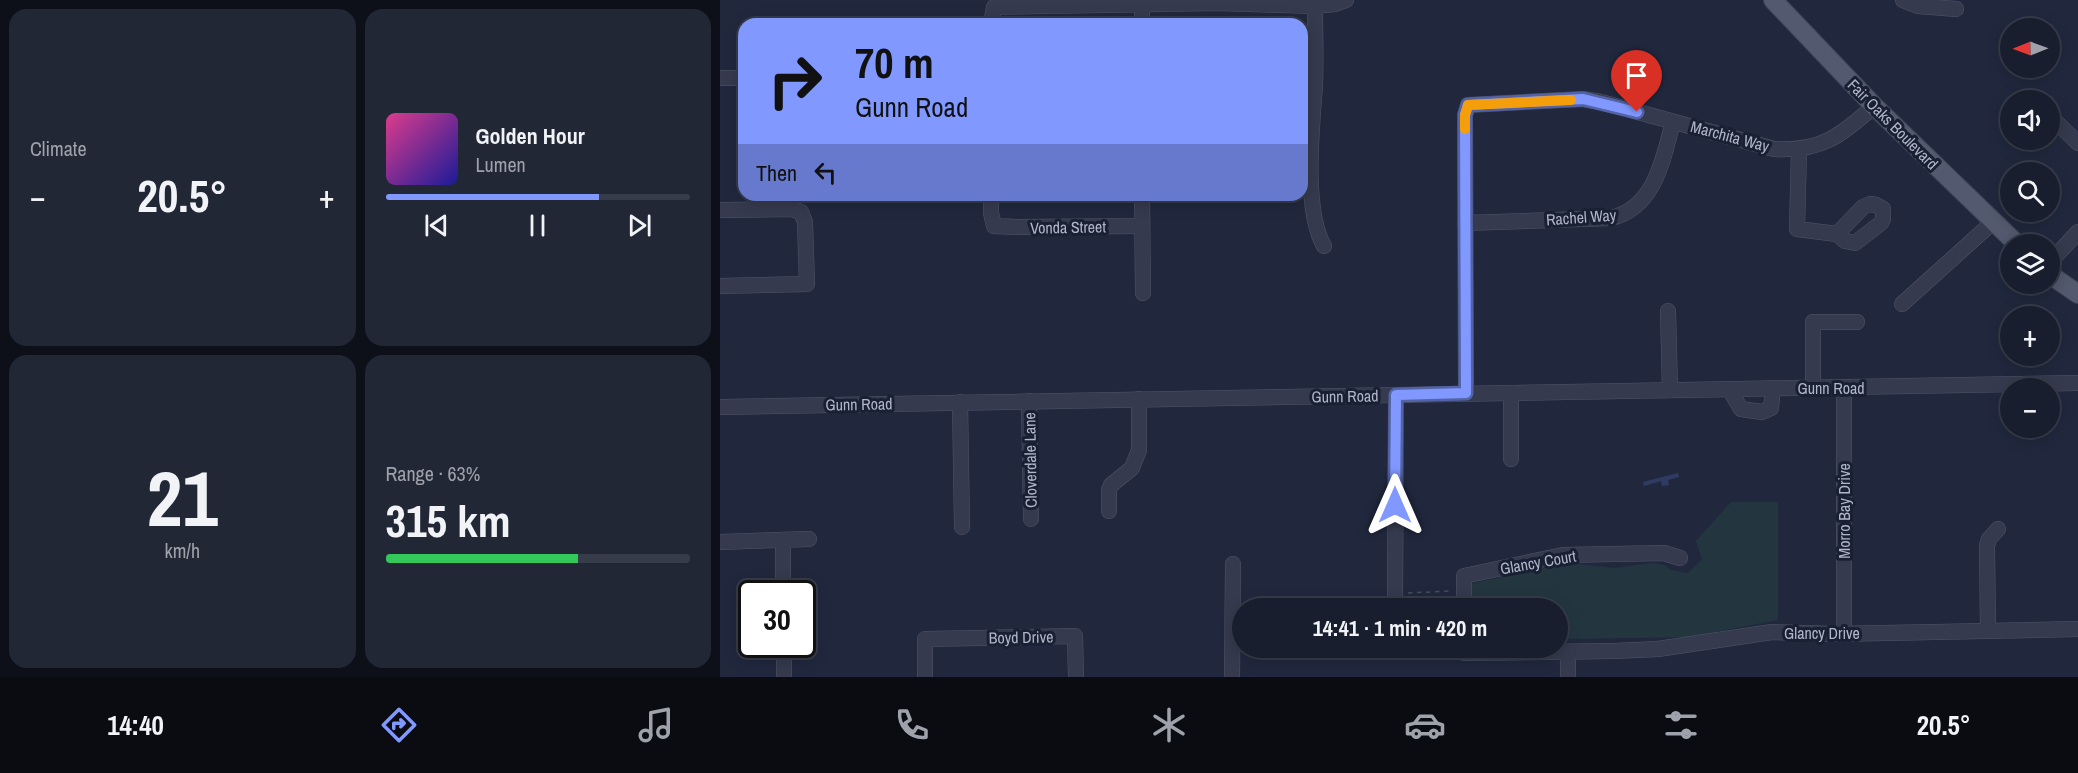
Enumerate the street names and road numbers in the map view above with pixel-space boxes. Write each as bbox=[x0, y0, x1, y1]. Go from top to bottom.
street label: Fair Oaks Boulevard bbox=[1843, 74, 1943, 174]
street label: Marchita Way bbox=[1688, 115, 1772, 157]
street label: Rachel Way bbox=[1545, 204, 1617, 230]
street label: Vonda Street bbox=[1030, 215, 1106, 239]
street label: Gunn Road bbox=[1797, 377, 1865, 399]
street label: Gunn Road bbox=[1311, 384, 1379, 408]
street label: Gunn Road bbox=[825, 392, 893, 416]
street label: Cloverdale Lane bbox=[1018, 412, 1042, 508]
street label: Morro Bay Drive bbox=[1833, 463, 1855, 559]
street label: Glancy Court bbox=[1498, 544, 1578, 579]
street label: Glancy Drive bbox=[1784, 622, 1860, 644]
street label: Boyd Drive bbox=[988, 625, 1054, 649]

